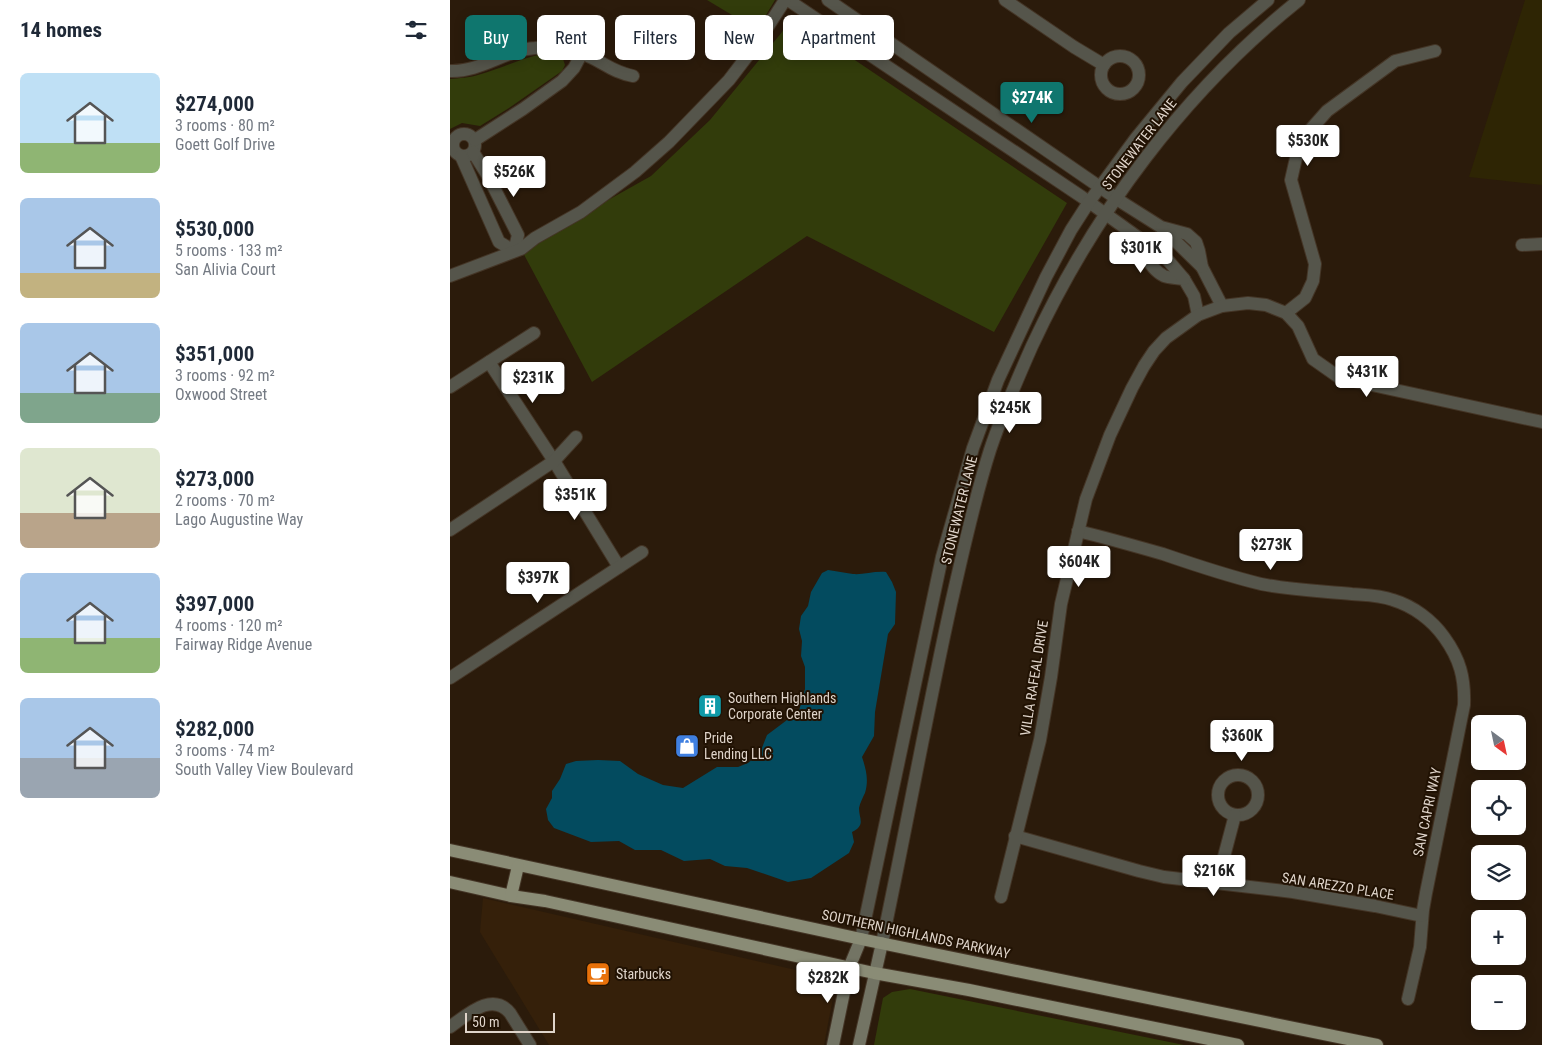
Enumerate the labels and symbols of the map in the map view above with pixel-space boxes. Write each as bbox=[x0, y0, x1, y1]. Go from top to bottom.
pin: $274K bbox=[997, 82, 1067, 124]
street label: STONEWATER LANE bbox=[1098, 95, 1180, 193]
pin: $530K bbox=[1273, 124, 1343, 167]
pin: $526K bbox=[479, 156, 549, 198]
pin: $301K bbox=[1106, 232, 1176, 274]
pin: $431K bbox=[1332, 356, 1402, 398]
pin: $231K bbox=[498, 362, 568, 404]
pin: $245K bbox=[975, 392, 1045, 434]
street label: STONEWATER LANE bbox=[938, 454, 980, 566]
pin: $351K bbox=[540, 478, 610, 521]
pin: $273K bbox=[1236, 528, 1306, 571]
pin: $604K bbox=[1044, 546, 1114, 588]
pin: $397K bbox=[503, 562, 573, 604]
street label: VILLA RAFEAL DRIVE bbox=[1017, 619, 1051, 737]
place label: Southern Highlands Corporate Center bbox=[728, 690, 836, 722]
building icon: Southern Highlands Corporate Center bbox=[697, 693, 723, 719]
north arrow bbox=[1471, 715, 1526, 770]
pin: $360K bbox=[1207, 720, 1277, 762]
place label: Pride Lending LLC bbox=[704, 730, 772, 762]
shop icon: Pride Lending LLC bbox=[674, 733, 700, 759]
street label: SAN CAPRI WAY bbox=[1410, 766, 1444, 858]
pin: $216K bbox=[1179, 854, 1249, 897]
street label: SAN AREZZO PLACE bbox=[1281, 869, 1395, 903]
street label: SOUTHERN HIGHLANDS PARKWAY bbox=[820, 906, 1012, 962]
cafe icon: Starbucks bbox=[585, 961, 611, 987]
pin: $282K bbox=[793, 962, 863, 1004]
place label: Starbucks bbox=[616, 966, 671, 982]
scale bar bbox=[465, 1010, 555, 1033]

